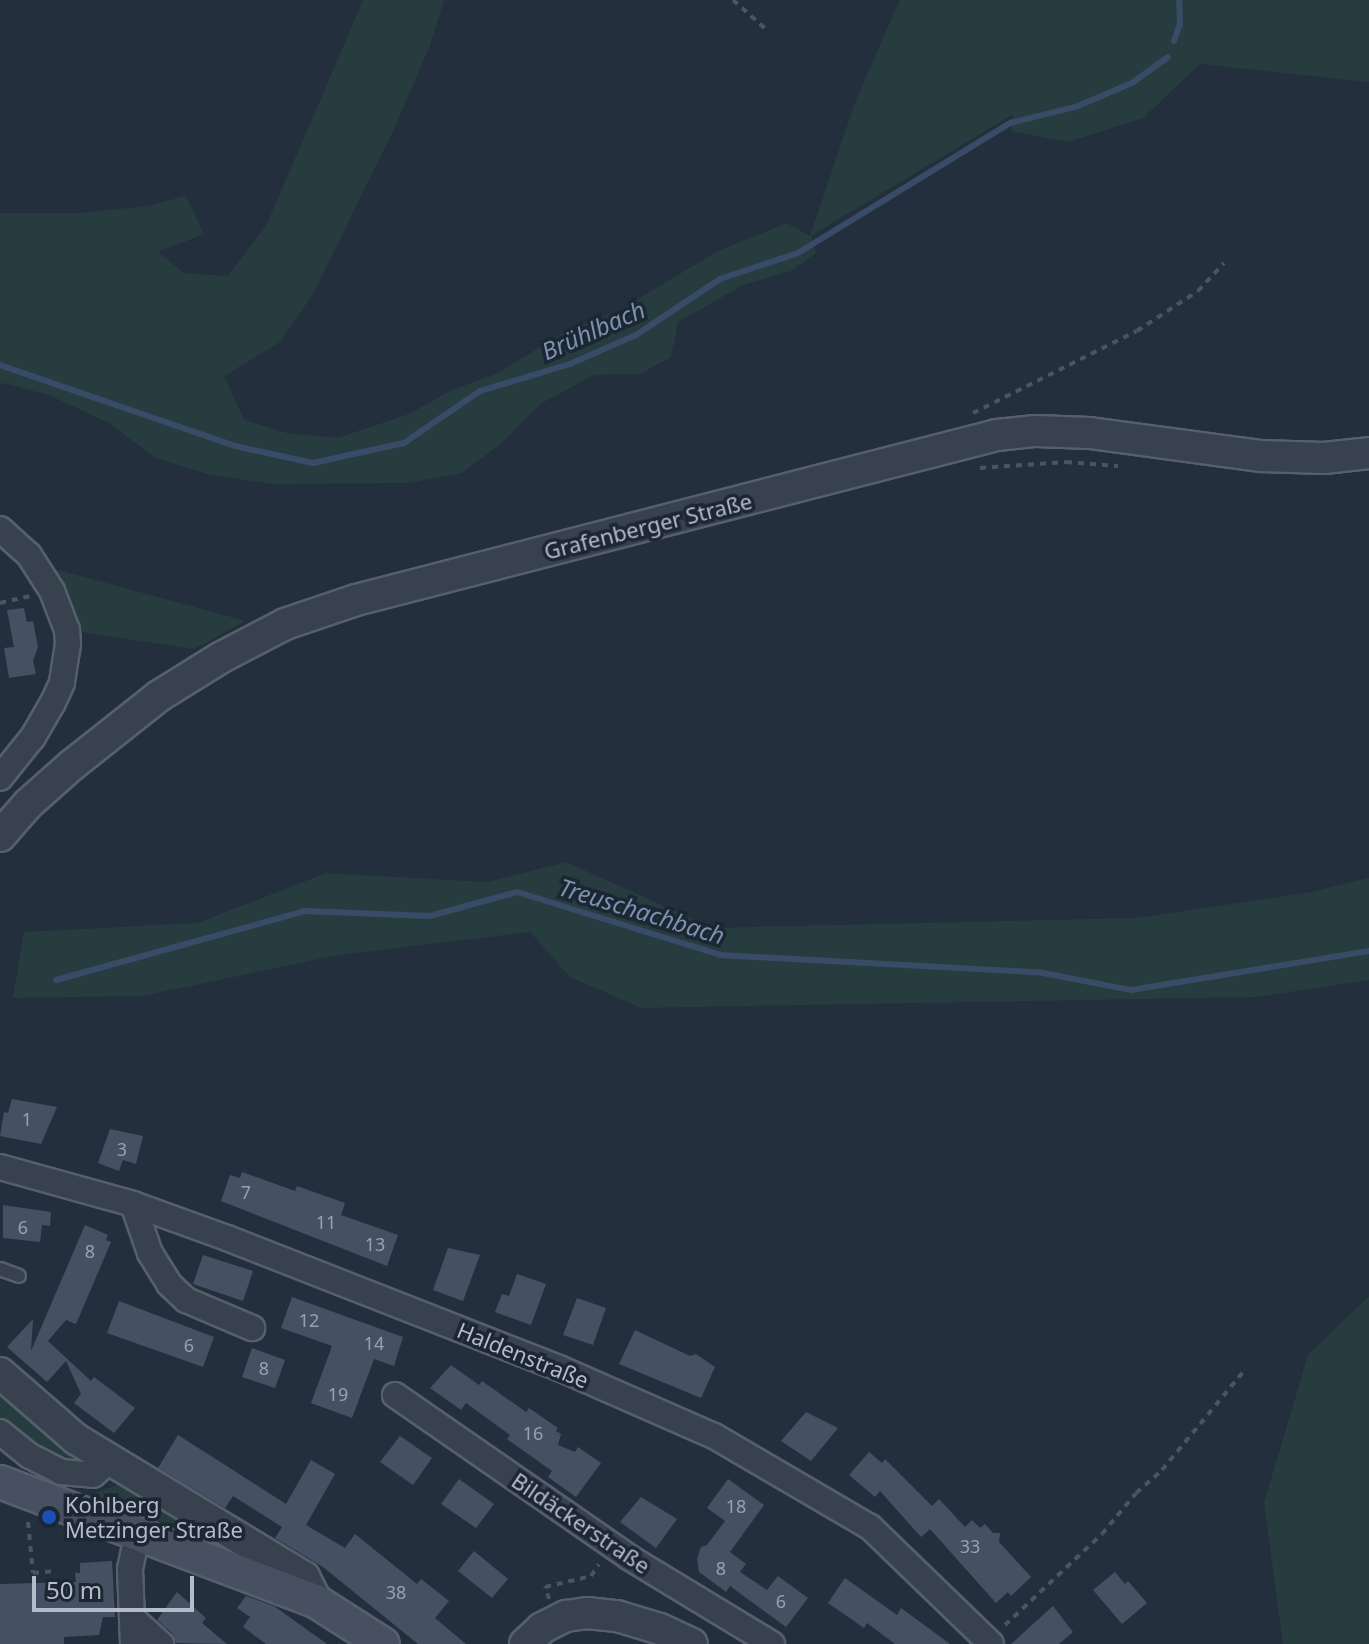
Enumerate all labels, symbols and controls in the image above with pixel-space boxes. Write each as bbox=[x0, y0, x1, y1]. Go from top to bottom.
water label: Brühlbach bbox=[537, 294, 649, 366]
street label: Grafenberger Straße bbox=[541, 487, 755, 565]
water label: Treuschachbach bbox=[556, 872, 728, 950]
house number: 1 bbox=[22, 1108, 32, 1130]
house number: 3 bbox=[117, 1138, 127, 1160]
house number: 7 bbox=[241, 1181, 251, 1203]
house number: 11 bbox=[316, 1211, 336, 1233]
house number: 6 bbox=[18, 1216, 28, 1238]
house number: 13 bbox=[365, 1233, 385, 1255]
house number: 8 bbox=[85, 1240, 95, 1262]
house number: 12 bbox=[299, 1309, 319, 1331]
street label: Haldenstraße bbox=[453, 1317, 593, 1393]
house number: 14 bbox=[364, 1332, 384, 1354]
house number: 6 bbox=[184, 1334, 194, 1356]
house number: 8 bbox=[259, 1357, 269, 1379]
house number: 19 bbox=[328, 1383, 348, 1405]
house number: 16 bbox=[523, 1422, 543, 1444]
street label: Bildäckerstraße bbox=[507, 1467, 655, 1579]
place label: Kohlberg Metzinger Straße bbox=[65, 1491, 243, 1542]
house number: 18 bbox=[726, 1495, 746, 1517]
marker: Kohlberg Metzinger Straße bbox=[40, 1508, 58, 1526]
house number: 33 bbox=[960, 1535, 980, 1557]
house number: 8 bbox=[716, 1557, 726, 1579]
scale bar bbox=[36, 1560, 198, 1610]
text: 50 m bbox=[46, 1573, 102, 1606]
house number: 38 bbox=[386, 1581, 406, 1603]
house number: 6 bbox=[776, 1590, 786, 1612]

